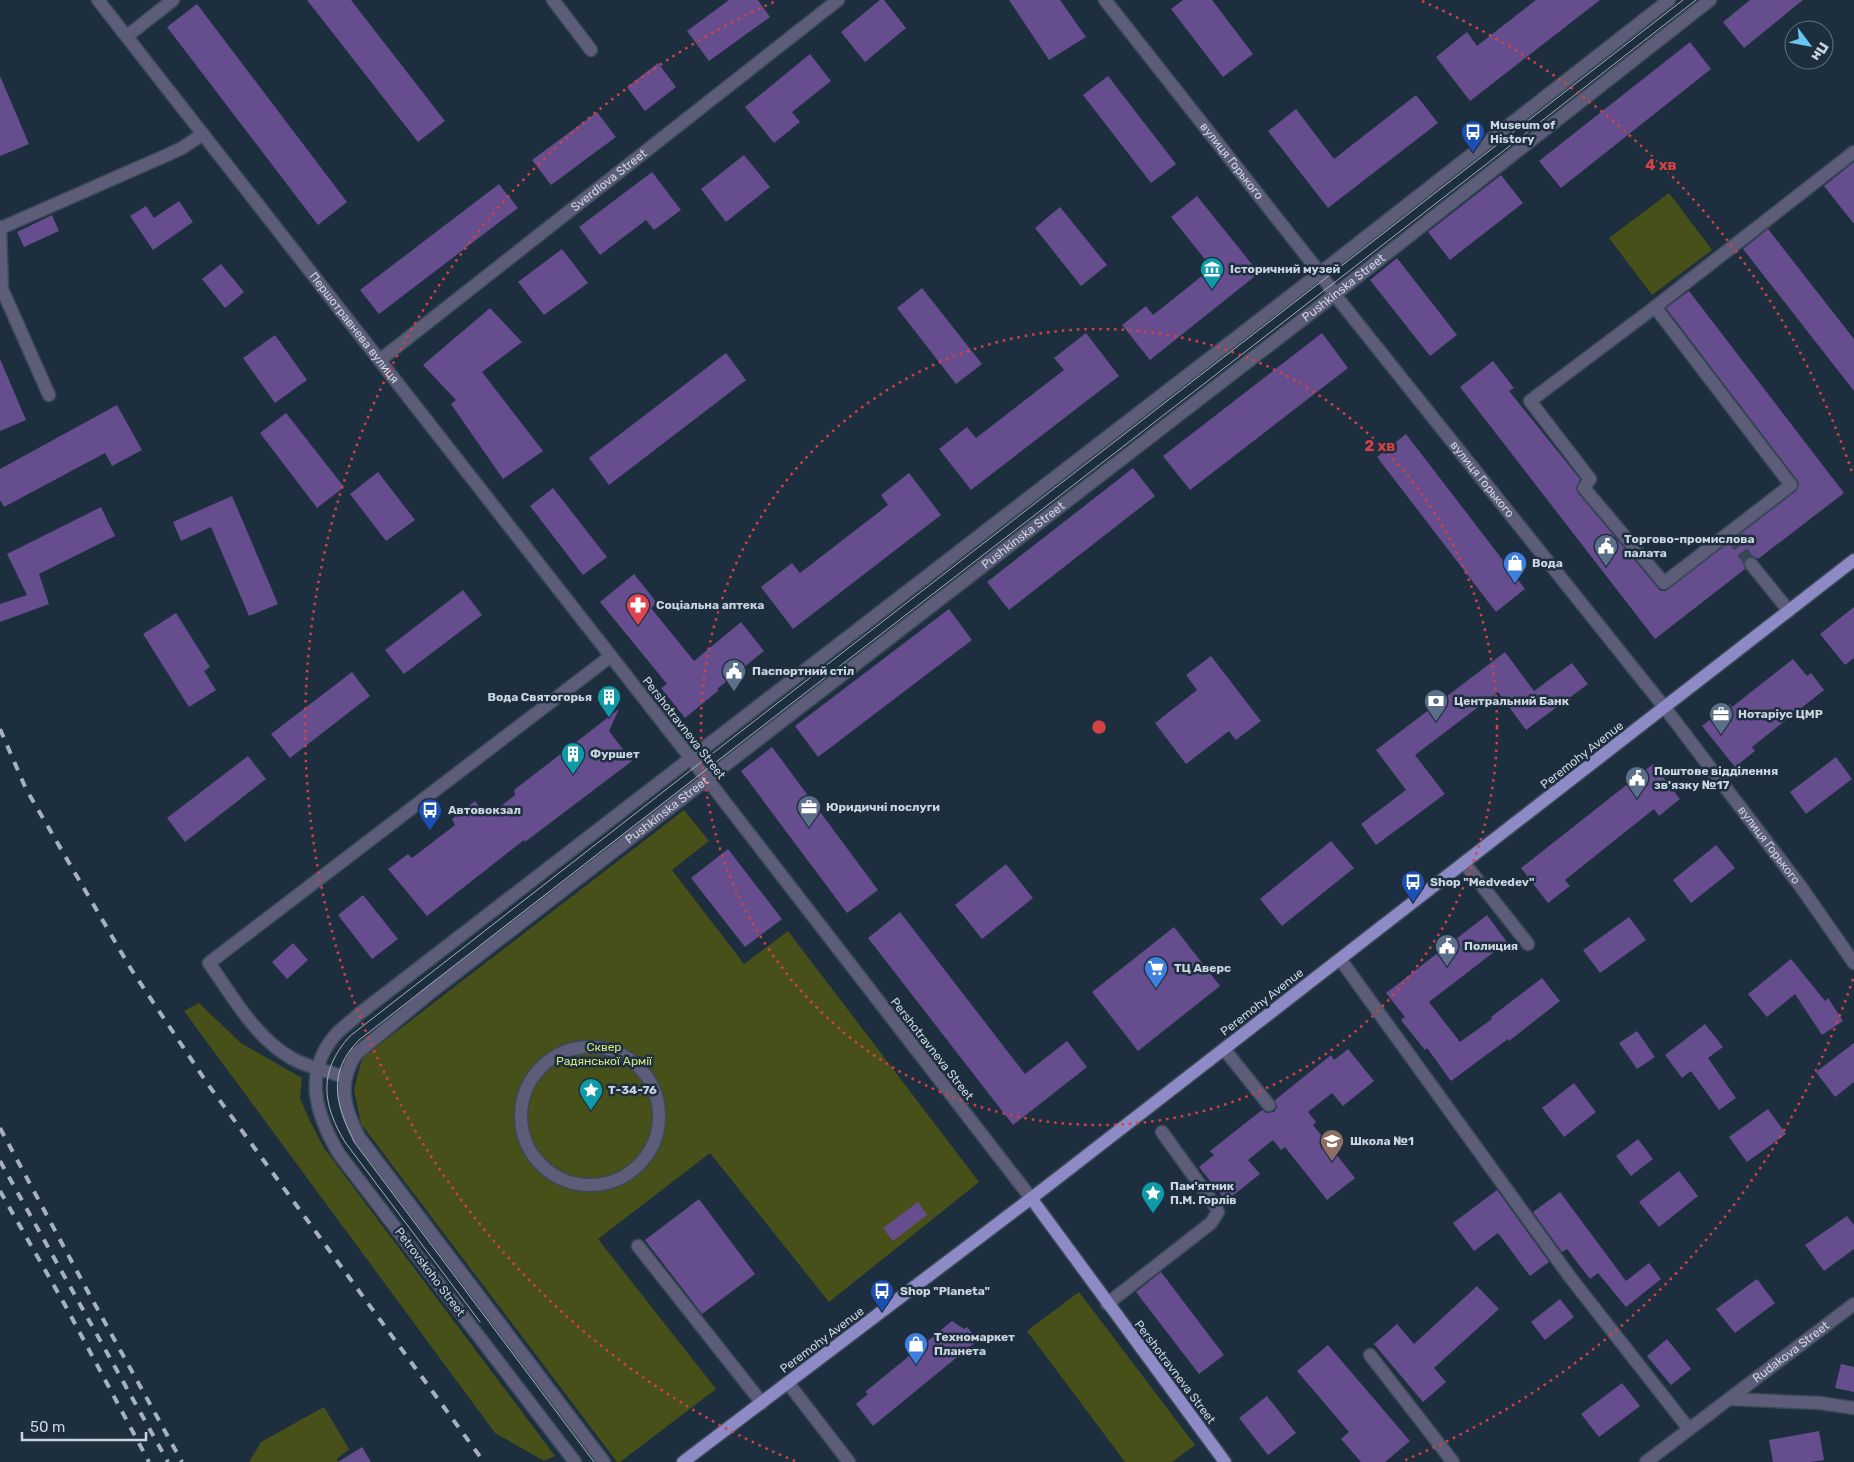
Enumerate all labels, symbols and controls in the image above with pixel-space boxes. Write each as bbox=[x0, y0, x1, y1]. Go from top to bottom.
north arrow bbox=[1784, 20, 1834, 70]
text: Пн bbox=[1807, 39, 1832, 64]
place label: Museum of History bbox=[1490, 118, 1556, 146]
bus stop icon: Museum of History bbox=[1460, 119, 1486, 153]
street label: вулиця Горького bbox=[1197, 120, 1266, 202]
street label: Sverdlova Street bbox=[568, 146, 650, 214]
text: 4 хв bbox=[1645, 156, 1677, 174]
street label: Pushkinska Street bbox=[1299, 251, 1388, 324]
museum icon: Історичний музей bbox=[1199, 256, 1225, 290]
place label: Історичний музей bbox=[1230, 262, 1341, 276]
street label: Першотравнева вулиця bbox=[306, 269, 402, 386]
text: 2 хв bbox=[1365, 437, 1395, 455]
street label: вулиця Горького bbox=[1447, 438, 1517, 520]
street label: Pushkinska Street bbox=[979, 499, 1068, 572]
place label: Торгово-промислова палата bbox=[1624, 532, 1755, 560]
public building icon: Торгово-промислова палата bbox=[1593, 533, 1619, 567]
shop icon: Вода bbox=[1502, 550, 1528, 584]
place label: Вода bbox=[1532, 556, 1563, 570]
pharmacy icon: Соціальна аптека bbox=[625, 592, 651, 626]
place label: Соціальна аптека bbox=[656, 598, 764, 612]
public building icon: Паспортний стіл bbox=[721, 658, 747, 692]
place label: Паспортний стіл bbox=[752, 664, 854, 678]
street label: Pershotravneva Street bbox=[640, 674, 728, 782]
building icon: Вода Святогорья bbox=[596, 684, 622, 718]
bank icon: Центральний Банк bbox=[1423, 688, 1449, 722]
place label: Вода Святогорья bbox=[488, 690, 592, 704]
place label: Центральний Банк bbox=[1454, 694, 1570, 708]
office icon: Нотаріус ЦМР bbox=[1708, 701, 1734, 735]
place label: Нотаріус ЦМР bbox=[1738, 707, 1823, 721]
centre of rings bbox=[1090, 718, 1108, 736]
street label: Peremohy Avenue bbox=[1538, 718, 1626, 792]
building icon: Фуршет bbox=[560, 741, 586, 775]
place label: Фуршет bbox=[590, 747, 640, 761]
place label: Поштове відділення зв'язку №17 bbox=[1654, 764, 1778, 792]
public building icon: Поштове відділення зв'язку №17 bbox=[1624, 765, 1650, 799]
street label: Pushkinska Street bbox=[622, 774, 711, 847]
office icon: Юридичні послуги bbox=[796, 794, 822, 828]
bus stop icon: Автовокзал bbox=[417, 797, 443, 831]
place label: Юридичні послуги bbox=[826, 800, 940, 814]
place label: Автовокзал bbox=[448, 803, 521, 817]
street label: вулиця Горького bbox=[1735, 803, 1803, 887]
bus stop icon: Shop "Medvedev" bbox=[1400, 869, 1426, 903]
place label: Shop "Medvedev" bbox=[1430, 875, 1534, 889]
public building icon: Полиция bbox=[1434, 933, 1460, 967]
place label: Полиция bbox=[1464, 939, 1518, 953]
supermarket icon: ТЦ Аверс bbox=[1143, 955, 1169, 989]
place label: ТЦ Аверс bbox=[1174, 961, 1231, 975]
street label: Peremohy Avenue bbox=[1218, 965, 1306, 1039]
street label: Pershotravneva Street bbox=[888, 995, 976, 1103]
park label: Сквер Радянської Армії bbox=[556, 1040, 653, 1068]
place icon: Т-34-76 bbox=[578, 1077, 604, 1111]
place label: Т-34-76 bbox=[608, 1083, 657, 1097]
school or university icon: Школа №1 bbox=[1319, 1128, 1345, 1162]
place label: Школа №1 bbox=[1350, 1134, 1414, 1148]
place label: Пам'ятник П.М. Горлів bbox=[1170, 1179, 1237, 1207]
place icon: Пам'ятник П.М. Горлів bbox=[1140, 1180, 1166, 1214]
street label: Petrovskoho Street bbox=[392, 1225, 468, 1319]
bus stop icon: Shop "Planeta" bbox=[869, 1278, 895, 1312]
place label: Shop "Planeta" bbox=[900, 1284, 990, 1298]
street label: Peremohy Avenue bbox=[777, 1304, 867, 1376]
street label: Pershotravneva Street bbox=[1132, 1318, 1219, 1427]
street label: Rudakova Street bbox=[1750, 1318, 1832, 1385]
place label: Техномаркет Планета bbox=[934, 1330, 1015, 1358]
shop icon: Техномаркет Планета bbox=[903, 1331, 929, 1365]
scale bar bbox=[22, 1410, 146, 1442]
text: 50 m bbox=[30, 1418, 65, 1436]

